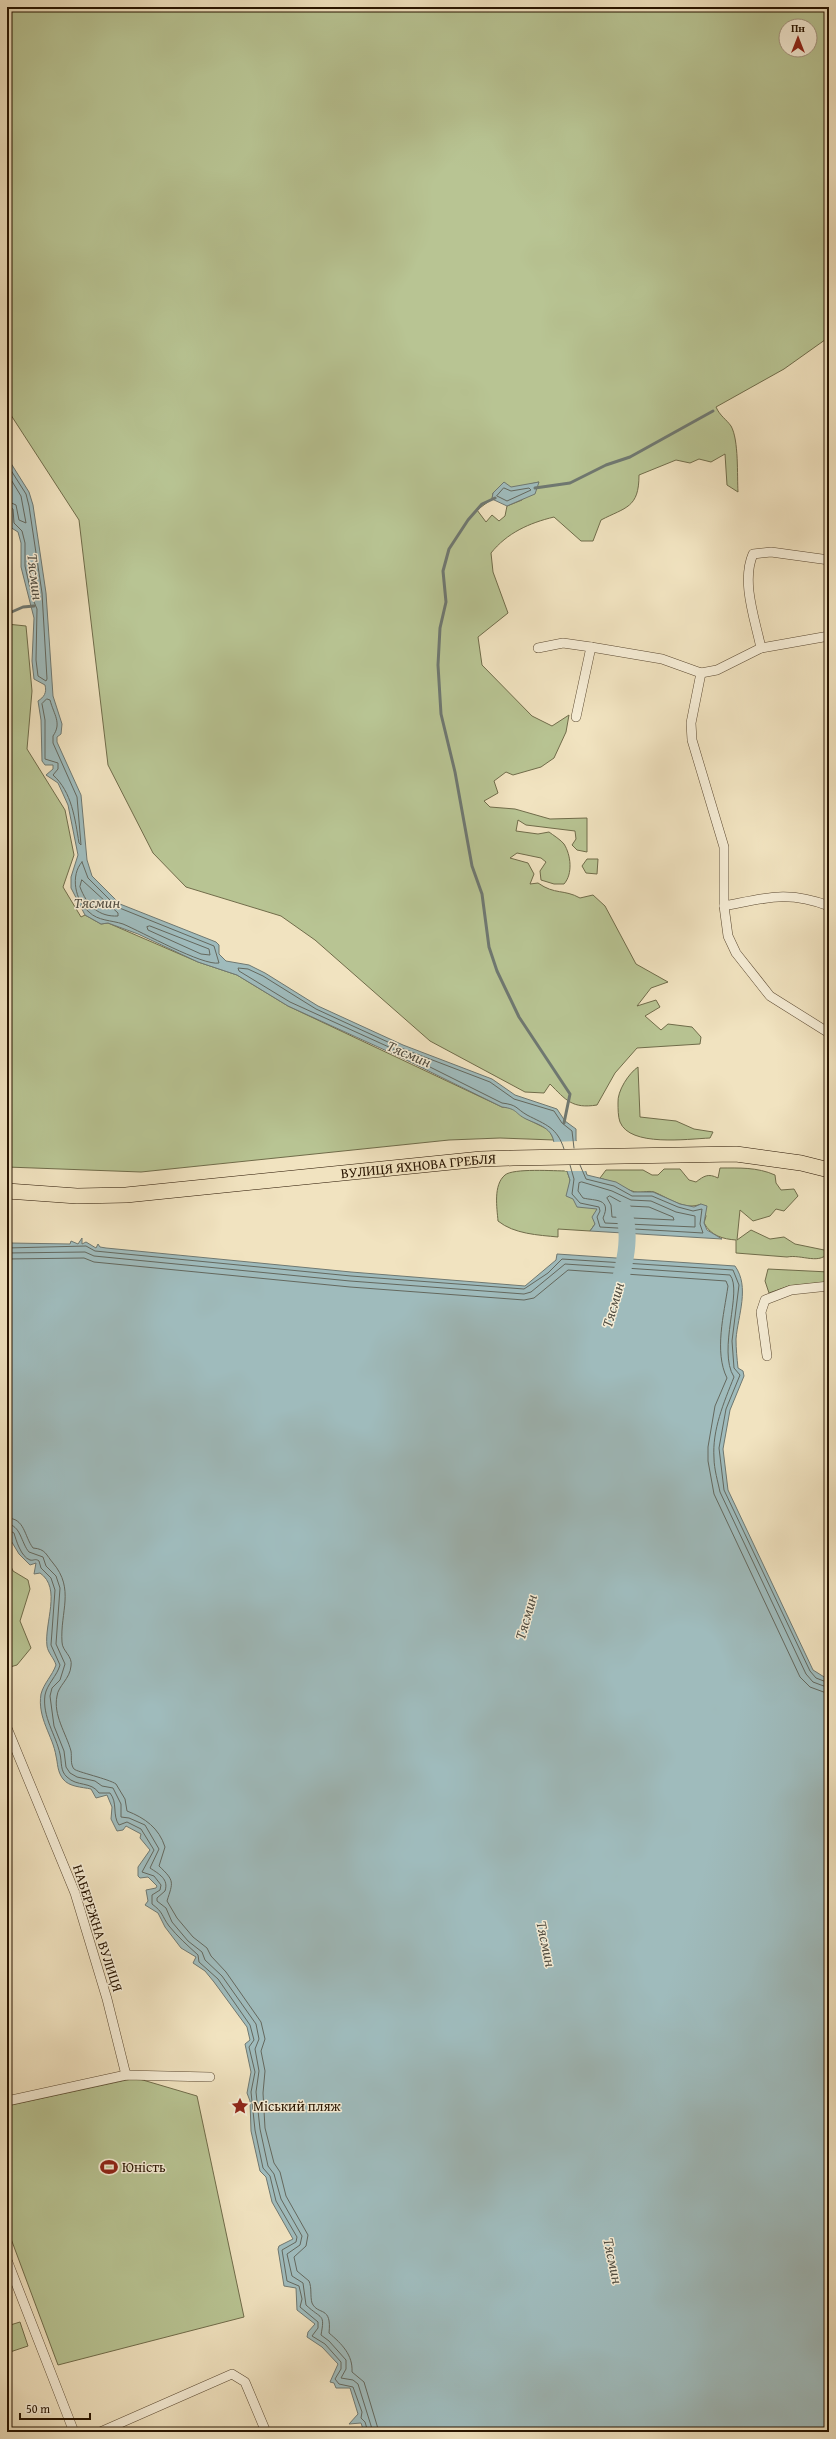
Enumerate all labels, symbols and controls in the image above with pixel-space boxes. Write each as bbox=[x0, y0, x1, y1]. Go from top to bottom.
north arrow bbox=[778, 18, 818, 58]
text: Пн bbox=[791, 20, 805, 36]
water label: Тясмин bbox=[22, 553, 49, 602]
water label: Тясмин bbox=[74, 892, 121, 913]
water label: Тясмин bbox=[384, 1035, 435, 1072]
street label: ВУЛИЦЯ ЯХНОВА ГРЕБЛЯ bbox=[340, 1149, 496, 1183]
water label: Тясмин bbox=[596, 1279, 629, 1330]
water label: Тясмин bbox=[509, 1591, 542, 1642]
street label: НАБЕРЕЖНА ВУЛИЦЯ bbox=[68, 1862, 128, 1994]
water label: Тясмин bbox=[531, 1919, 562, 1969]
place icon: Міський пляж bbox=[230, 2096, 250, 2116]
place label: Міський пляж bbox=[253, 2096, 341, 2116]
sports icon: Юність bbox=[99, 2157, 119, 2177]
place label: Юність bbox=[122, 2157, 166, 2177]
water label: Тясмин bbox=[598, 2236, 629, 2286]
scale bar bbox=[20, 2395, 90, 2421]
text: 50 m bbox=[26, 2400, 50, 2417]

